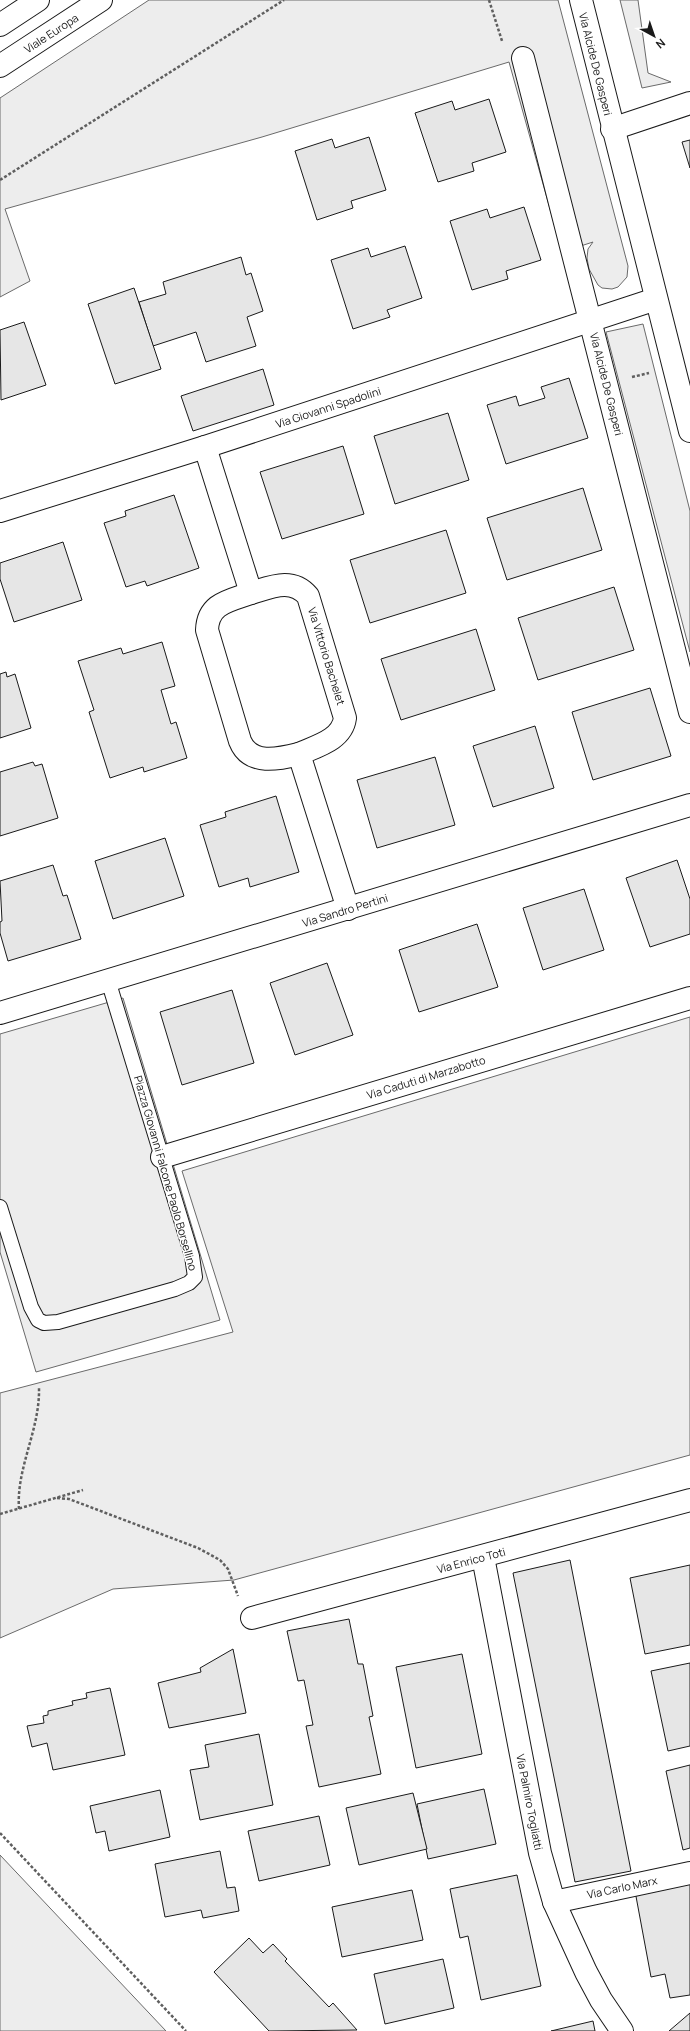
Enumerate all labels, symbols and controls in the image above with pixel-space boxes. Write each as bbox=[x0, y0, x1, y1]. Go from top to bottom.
street label: Viale Europa bbox=[21, 10, 81, 56]
street label: Via Alcide De Gasperi bbox=[576, 11, 616, 117]
north arrow bbox=[634, 16, 674, 56]
text: N bbox=[653, 36, 669, 52]
street label: Via Alcide De Gasperi bbox=[587, 331, 627, 437]
street label: Via Giovanni Spadolini bbox=[273, 383, 383, 431]
street label: Via Vittorio Bachelet bbox=[305, 605, 349, 707]
street label: Via Sandro Pertini bbox=[300, 890, 390, 930]
street label: Via Caduti di Marzabotto bbox=[365, 1052, 488, 1102]
street label: Piazza Giovanni Falcone Paolo Borsellino bbox=[131, 1074, 201, 1273]
street label: Via Enrico Toti bbox=[435, 1544, 507, 1576]
street label: Via Palmiro Togliatti bbox=[513, 1753, 547, 1851]
street label: Via Carlo Marx bbox=[585, 1872, 659, 1902]

